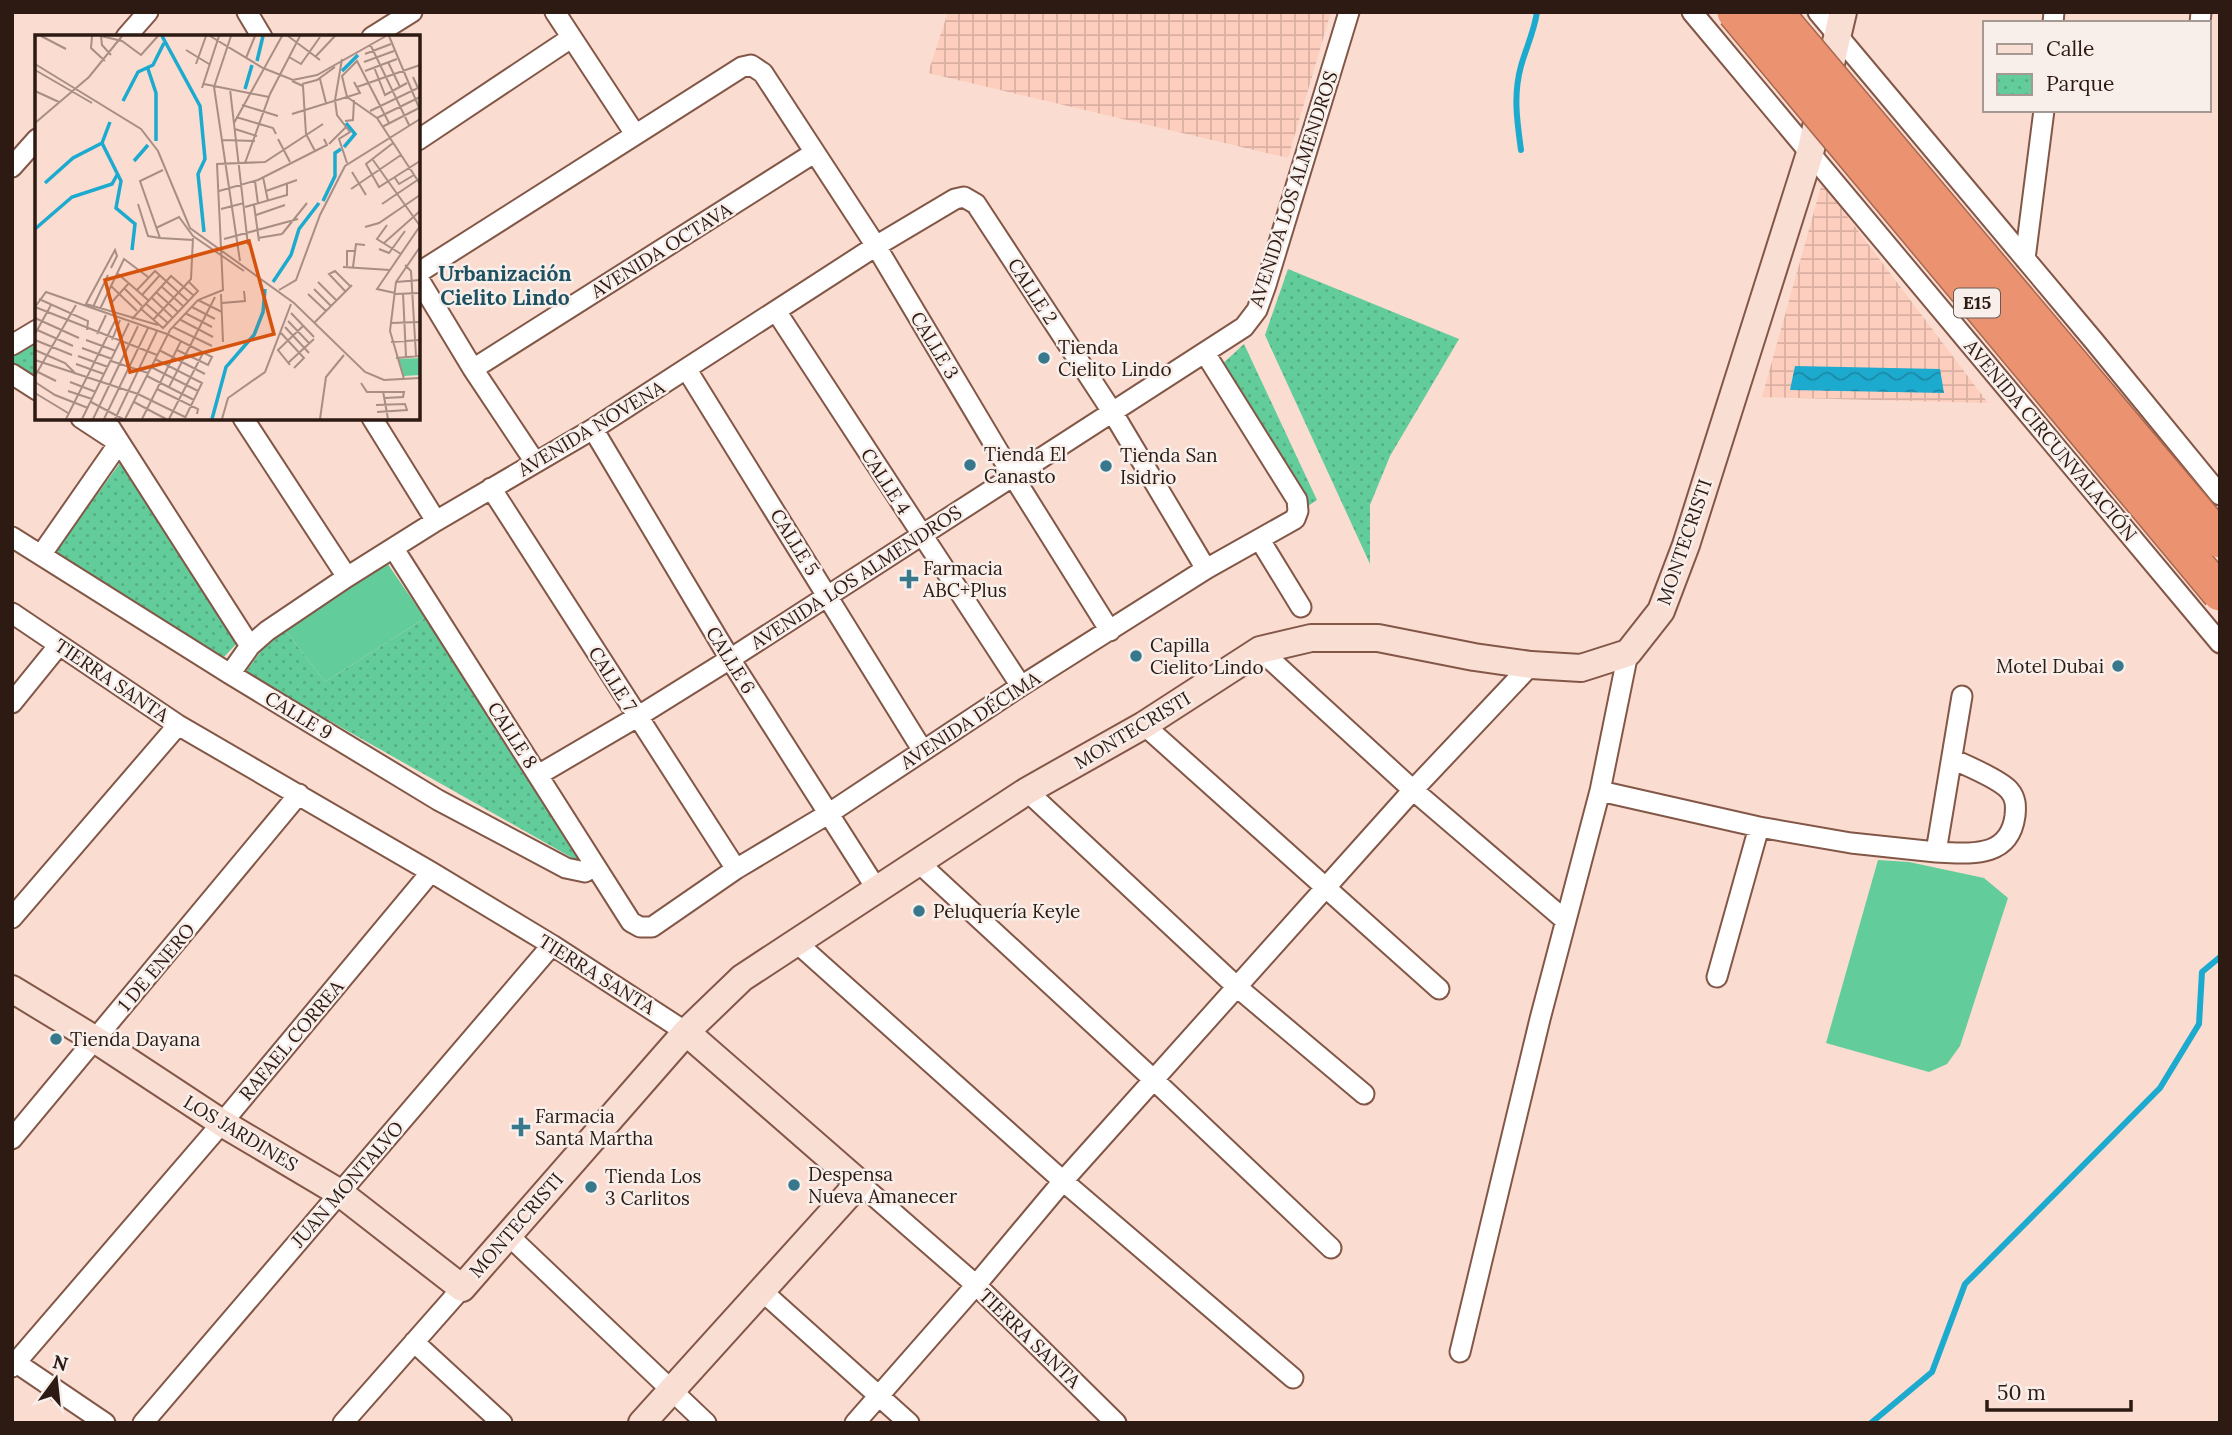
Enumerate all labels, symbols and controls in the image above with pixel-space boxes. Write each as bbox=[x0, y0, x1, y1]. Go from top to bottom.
legend bbox=[1983, 21, 2211, 112]
inset map bbox=[35, 35, 420, 420]
text: Calle bbox=[2046, 35, 2094, 62]
street label: AVENIDA LOS ALMENDROS bbox=[1243, 68, 1343, 311]
text: Parque bbox=[2046, 70, 2114, 97]
street label: AVENIDA OCTAVA bbox=[585, 196, 737, 304]
street label: CALLE 2 bbox=[1003, 253, 1063, 329]
district label: Urbanización Cielito Lindo bbox=[438, 260, 572, 311]
road number: E15 bbox=[1954, 288, 2000, 318]
street label: CALLE 3 bbox=[906, 307, 964, 383]
street label: AVENIDA CIRCUNVALACIÓN bbox=[1959, 333, 2142, 546]
place label: Tienda Cielito Lindo bbox=[1058, 335, 1172, 381]
marker: Tienda Cielito Lindo bbox=[1036, 350, 1052, 366]
street label: AVENIDA NOVENA bbox=[512, 374, 670, 482]
place label: Tienda El Canasto bbox=[984, 442, 1066, 488]
street label: CALLE 4 bbox=[856, 443, 916, 519]
place label: Tienda San Isidrio bbox=[1120, 443, 1218, 489]
marker: Tienda El Canasto bbox=[962, 457, 978, 473]
marker: Tienda San Isidrio bbox=[1098, 458, 1114, 474]
street label: MONTECRISTI bbox=[1651, 476, 1717, 608]
street label: AVENIDA LOS ALMENDROS bbox=[745, 500, 966, 655]
street label: CALLE 5 bbox=[765, 504, 825, 580]
place label: Farmacia ABC+Plus bbox=[922, 556, 1007, 602]
marker: Farmacia ABC+Plus bbox=[901, 571, 917, 587]
street label: CALLE 6 bbox=[701, 622, 761, 698]
street label: TIERRA SANTA bbox=[50, 633, 175, 728]
place label: Capilla Cielito Lindo bbox=[1150, 633, 1264, 679]
street label: CALLE 7 bbox=[584, 642, 643, 716]
marker: Capilla Cielito Lindo bbox=[1128, 648, 1144, 664]
place label: Motel Dubai bbox=[1996, 654, 2104, 678]
marker: Motel Dubai bbox=[2110, 658, 2126, 674]
street label: AVENIDA DÉCIMA bbox=[895, 665, 1045, 775]
street label: CALLE 9 bbox=[261, 685, 337, 745]
street label: MONTECRISTI bbox=[1069, 686, 1195, 774]
street label: CALLE 8 bbox=[483, 697, 543, 773]
place label: Peluquería Keyle bbox=[933, 899, 1080, 923]
marker: Peluquería Keyle bbox=[911, 903, 927, 919]
street label: 1 DE ENERO bbox=[112, 918, 200, 1016]
street label: TIERRA SANTA bbox=[534, 929, 661, 1020]
street label: RAFAEL CORREA bbox=[234, 974, 349, 1105]
place label: Tienda Dayana bbox=[70, 1027, 201, 1051]
marker: Tienda Dayana bbox=[48, 1031, 64, 1047]
street label: LOS JARDINES bbox=[179, 1089, 303, 1177]
place label: Farmacia Santa Martha bbox=[535, 1104, 653, 1150]
street label: JUAN MONTALVO bbox=[285, 1116, 408, 1253]
marker: Farmacia Santa Martha bbox=[513, 1119, 529, 1135]
place label: Despensa Nueva Amanecer bbox=[808, 1162, 958, 1208]
place label: Tienda Los 3 Carlitos bbox=[605, 1164, 702, 1210]
street label: MONTECRISTI bbox=[464, 1167, 568, 1283]
marker: Despensa Nueva Amanecer bbox=[786, 1177, 802, 1193]
marker: Tienda Los 3 Carlitos bbox=[583, 1179, 599, 1195]
street label: TIERRA SANTA bbox=[974, 1283, 1087, 1394]
north arrow bbox=[21, 1344, 91, 1414]
text: N bbox=[50, 1349, 71, 1376]
scale bar bbox=[1987, 1368, 2130, 1412]
text: 50 m bbox=[1997, 1379, 2046, 1406]

